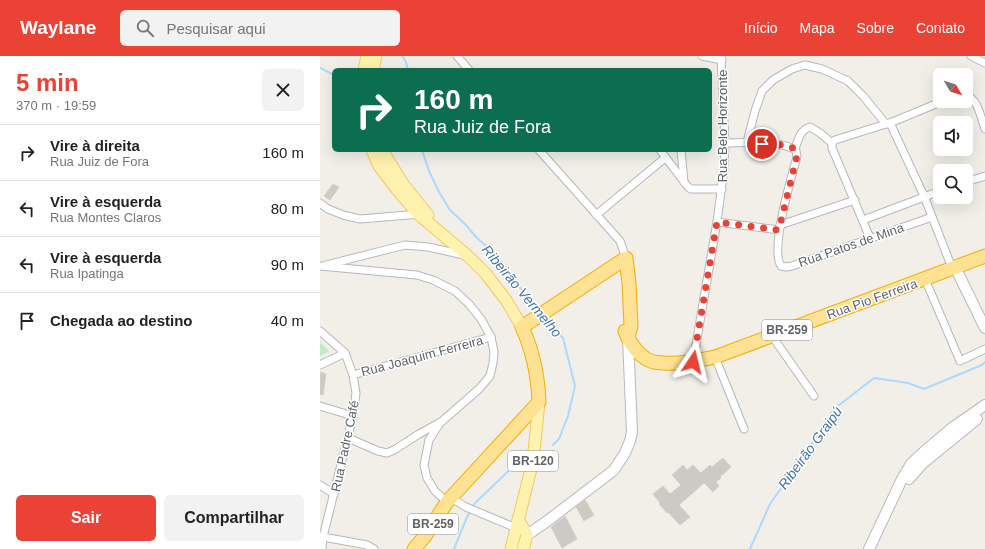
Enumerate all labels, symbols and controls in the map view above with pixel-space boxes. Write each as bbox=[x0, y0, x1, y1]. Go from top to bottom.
search box bbox=[120, 10, 400, 46]
text: Waylane bbox=[20, 17, 96, 38]
icon: search bbox=[134, 17, 156, 39]
text: Pesquisar aqui bbox=[166, 20, 266, 37]
text: Início bbox=[744, 20, 778, 36]
text: Mapa bbox=[800, 20, 835, 36]
text: Sobre bbox=[857, 20, 894, 36]
text: Contato bbox=[916, 20, 965, 36]
north arrow bbox=[933, 68, 973, 108]
map controls bbox=[933, 68, 973, 204]
text: 5 min bbox=[16, 69, 79, 96]
button: close bbox=[262, 69, 304, 111]
street label: Rua Belo Horizonte bbox=[715, 70, 730, 182]
icon: right bbox=[348, 84, 400, 136]
text: 160 m bbox=[414, 84, 493, 115]
text: 370 m · 19:59 bbox=[16, 98, 96, 113]
button: sound bbox=[933, 116, 973, 156]
text: Rua Juiz de Fora bbox=[414, 117, 551, 137]
pin bbox=[745, 127, 779, 161]
icon: arrive bbox=[751, 133, 773, 155]
text: Vire à direita bbox=[50, 137, 140, 154]
icon: right bbox=[16, 142, 38, 164]
text: 160 m bbox=[262, 144, 304, 161]
text: Rua Juiz de Fora bbox=[50, 154, 149, 169]
button: search bbox=[933, 164, 973, 204]
text: Vire à esquerda bbox=[50, 193, 161, 210]
icon: left bbox=[16, 198, 38, 220]
text: 80 m bbox=[271, 200, 304, 217]
text: Rua Montes Claros bbox=[50, 210, 161, 225]
street label: Rua Patos de Mina bbox=[796, 220, 906, 270]
water label: Ribeirão Vermelho bbox=[479, 242, 565, 341]
text: Vire à esquerda bbox=[50, 249, 161, 266]
icon: left bbox=[16, 254, 38, 276]
text: 90 m bbox=[271, 256, 304, 273]
text: Rua Ipatinga bbox=[50, 266, 124, 281]
street label: Rua Pio Ferreira bbox=[825, 275, 920, 322]
icon: arrive bbox=[16, 310, 38, 332]
text: Chegada ao destino bbox=[50, 312, 193, 329]
text: 40 m bbox=[271, 312, 304, 329]
road number: BR-259 bbox=[762, 320, 812, 340]
street label: Rua Joaquim Ferreira bbox=[359, 332, 485, 380]
position arrow bbox=[672, 341, 714, 383]
street label: Rua Padre Café bbox=[328, 399, 362, 493]
water label: Ribeirão Graipú bbox=[775, 403, 845, 492]
road number: BR-120 bbox=[508, 451, 558, 471]
button: Sair bbox=[16, 495, 156, 541]
button: Compartilhar bbox=[164, 495, 304, 541]
road number: BR-259 bbox=[408, 514, 458, 534]

